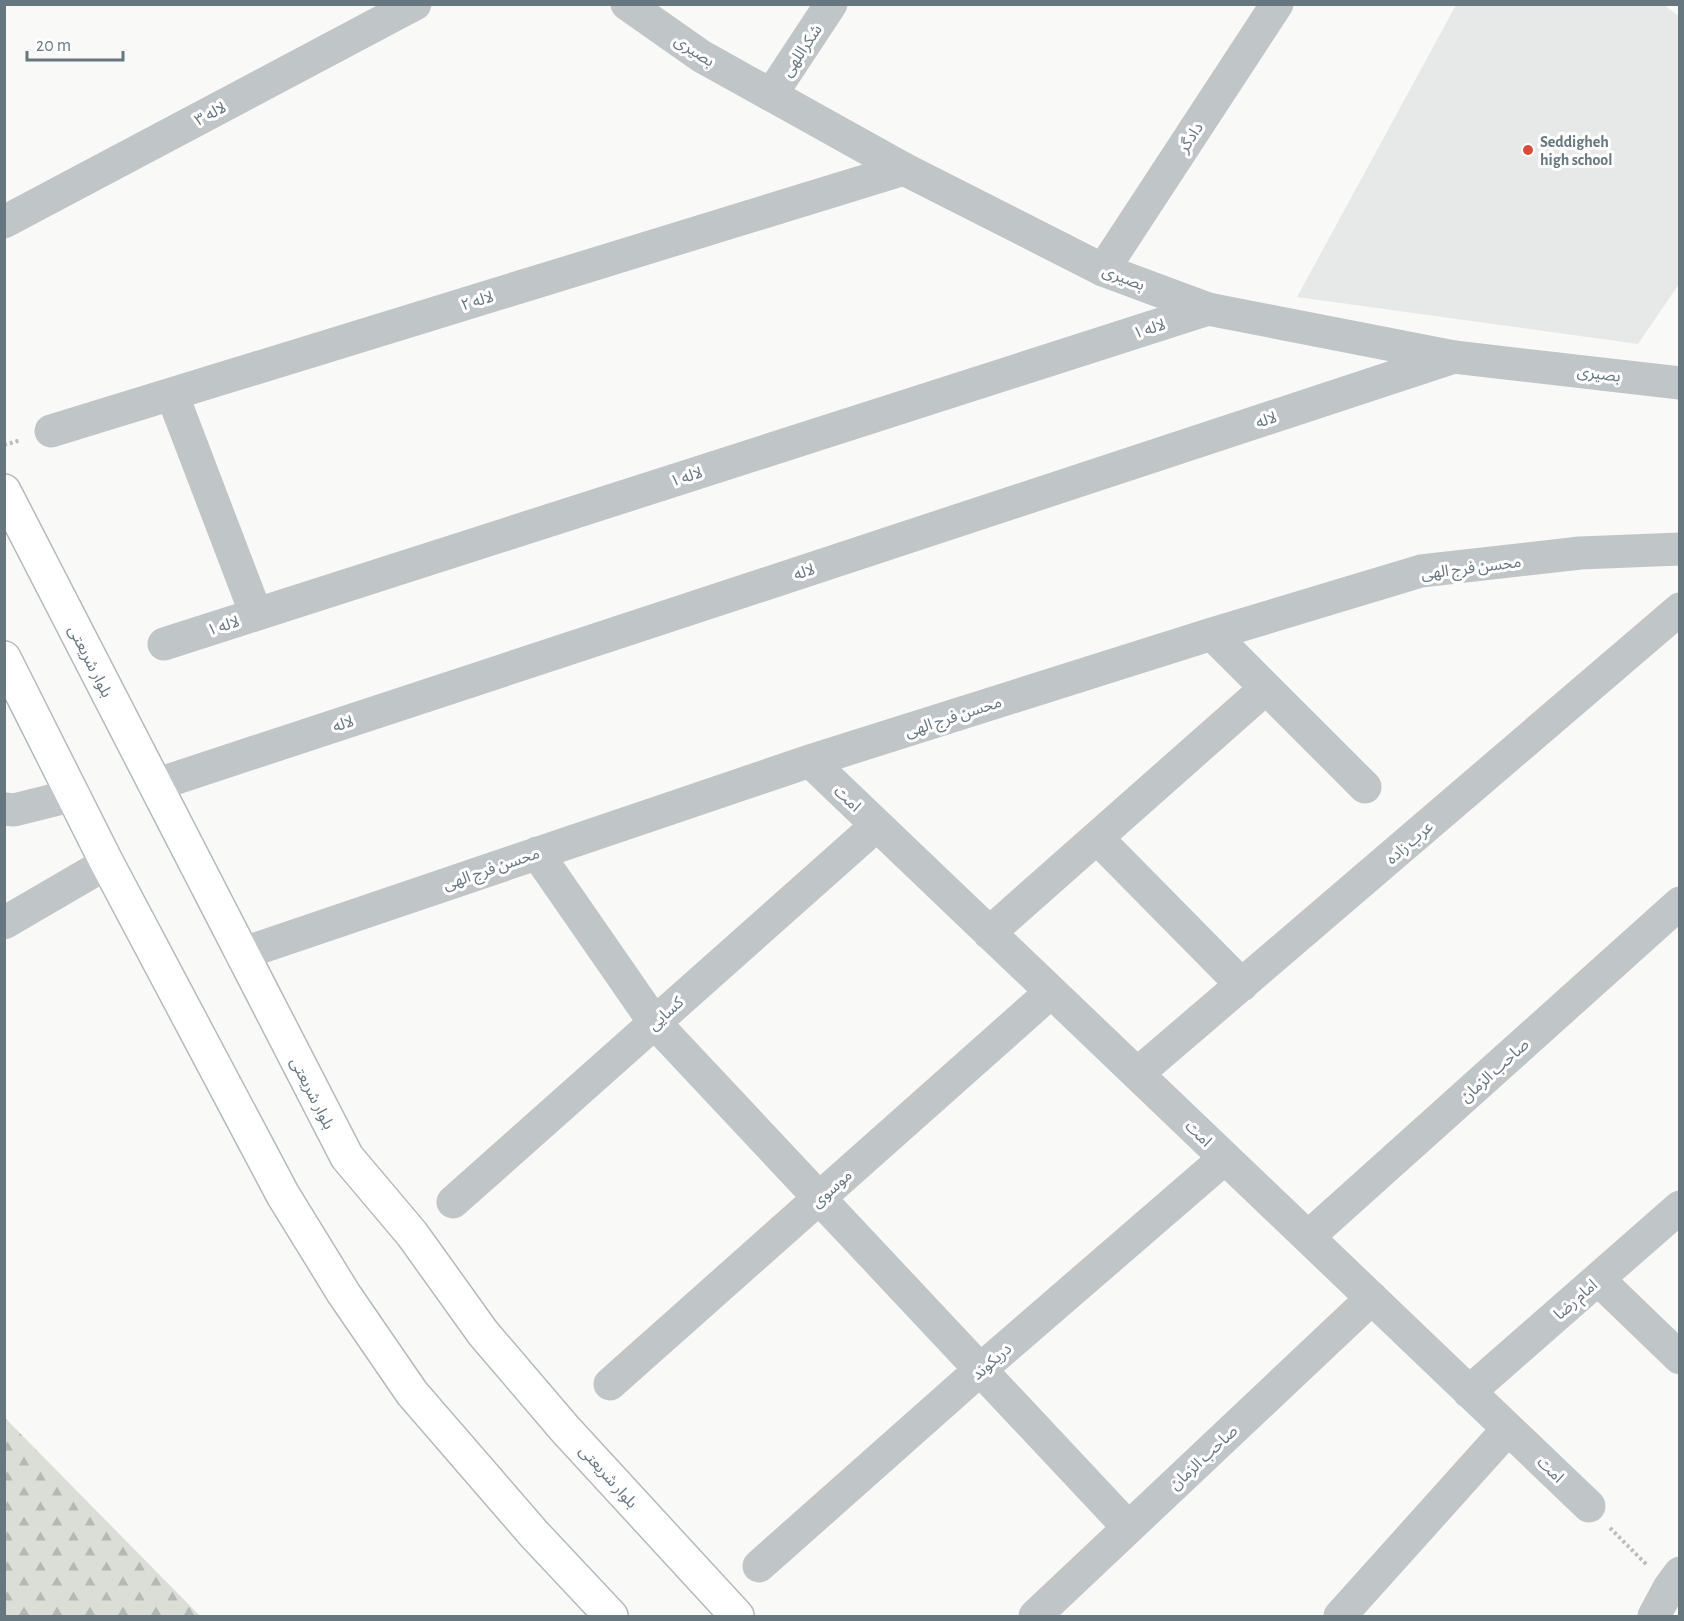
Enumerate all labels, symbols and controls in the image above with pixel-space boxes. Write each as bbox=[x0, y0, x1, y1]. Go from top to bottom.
street label: شکراللهی bbox=[779, 22, 826, 80]
scale bar bbox=[27, 24, 123, 62]
street label: بصیری bbox=[671, 32, 717, 70]
text: 20 m bbox=[36, 37, 71, 55]
street label: لاله ۳ bbox=[192, 99, 229, 129]
street label: دادگر bbox=[1174, 119, 1207, 157]
place label: Seddigheh high school bbox=[1540, 134, 1612, 168]
marker: Seddigheh high school bbox=[1521, 143, 1535, 157]
street label: بصیری bbox=[1100, 263, 1147, 294]
street label: لاله ۲ bbox=[459, 288, 495, 313]
street label: لاله ۱ bbox=[1131, 316, 1167, 342]
street label: بصیری bbox=[1576, 363, 1622, 386]
street label: لاله bbox=[1254, 409, 1279, 431]
street label: لاله ۱ bbox=[668, 464, 704, 490]
street label: محسن فرج الهی bbox=[1420, 554, 1523, 586]
street label: لاله bbox=[792, 561, 817, 583]
street label: لاله ۱ bbox=[205, 613, 241, 639]
street label: بلوار شریعتی bbox=[64, 623, 115, 700]
street label: محسن فرج الهی bbox=[903, 694, 1005, 744]
street label: لاله bbox=[331, 713, 356, 735]
street label: امت bbox=[831, 783, 864, 815]
street label: عرب زاده bbox=[1383, 818, 1437, 868]
street label: محسن فرج الهی bbox=[441, 845, 543, 897]
street label: کسایی bbox=[645, 994, 687, 1034]
street label: صاحب الزمان bbox=[1457, 1036, 1533, 1106]
street label: بلوار شریعتی bbox=[286, 1055, 337, 1132]
street label: امت bbox=[1182, 1118, 1215, 1150]
street label: موسوی bbox=[808, 1167, 856, 1212]
street label: امام رضا bbox=[1551, 1277, 1603, 1326]
street label: دریکوند bbox=[969, 1341, 1015, 1384]
street label: صاحب الزمان bbox=[1167, 1422, 1241, 1494]
street label: بلوار شریعتی bbox=[575, 1442, 640, 1512]
street label: امت bbox=[1534, 1454, 1567, 1486]

